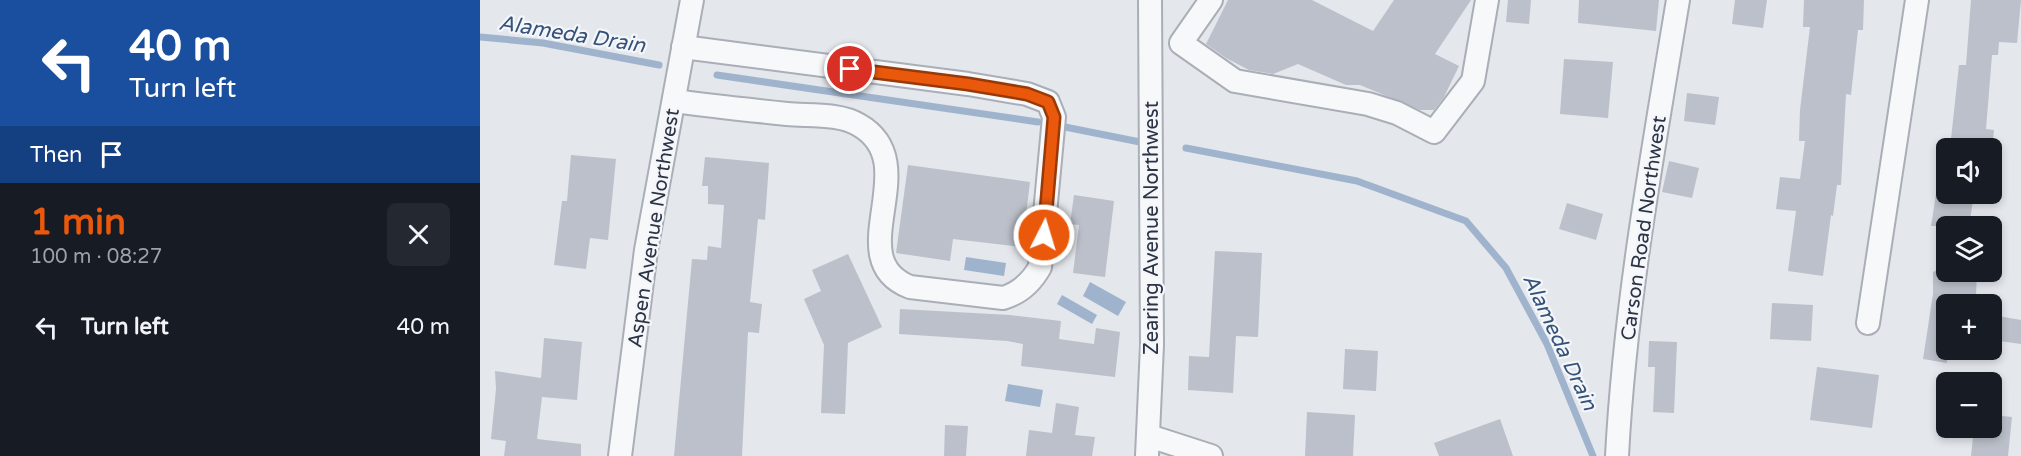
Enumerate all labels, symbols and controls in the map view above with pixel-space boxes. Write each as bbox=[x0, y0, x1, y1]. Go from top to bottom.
water label: Alameda Drain bbox=[497, 11, 648, 59]
text: 40 m bbox=[129, 21, 231, 72]
icon: left bbox=[30, 24, 108, 102]
pin bbox=[824, 43, 875, 94]
icon: arrive bbox=[833, 52, 866, 85]
text: Turn left bbox=[129, 72, 236, 105]
street label: Zearing Avenue Northwest bbox=[1140, 101, 1164, 355]
street label: Aspen Avenue Northwest bbox=[623, 106, 685, 350]
street label: Carson Road Northwest bbox=[1616, 114, 1672, 342]
icon: arrive bbox=[95, 138, 128, 171]
map controls bbox=[1936, 138, 2002, 438]
button: sound bbox=[1936, 138, 2002, 204]
text: Then bbox=[30, 142, 83, 168]
text: 1 min bbox=[30, 201, 126, 244]
button: close bbox=[387, 203, 450, 266]
position arrow bbox=[1012, 203, 1076, 267]
button: layers bbox=[1936, 216, 2002, 282]
text: 100 m · 08:27 bbox=[30, 245, 162, 269]
water label: Alameda Drain bbox=[1517, 270, 1603, 416]
button: + bbox=[1936, 294, 2002, 360]
icon: left bbox=[30, 311, 63, 344]
text: Turn left bbox=[81, 314, 169, 340]
text: 40 m bbox=[396, 314, 450, 340]
button: − bbox=[1936, 372, 2002, 438]

